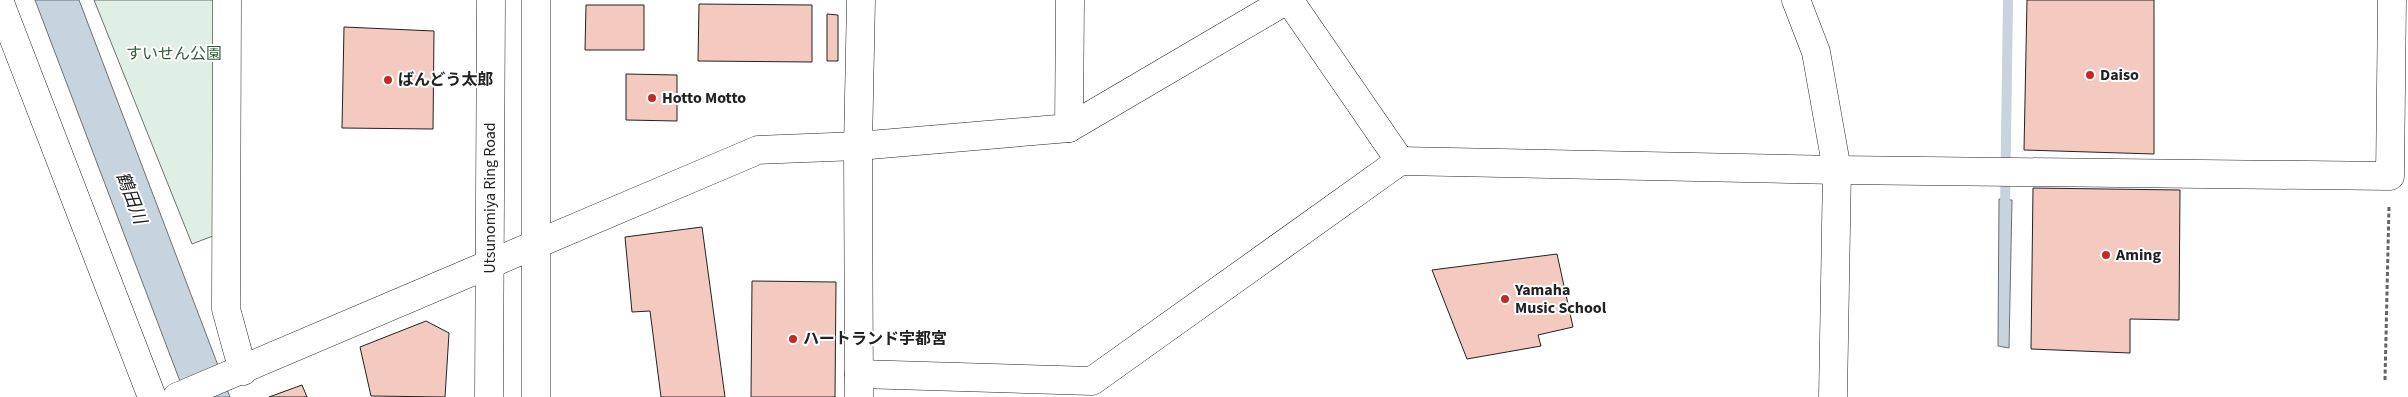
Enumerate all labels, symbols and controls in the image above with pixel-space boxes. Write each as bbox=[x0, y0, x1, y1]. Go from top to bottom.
park label: すいせん公園 bbox=[126, 43, 222, 65]
place label: Daiso bbox=[2100, 64, 2139, 86]
place label: ばんどう太郎 bbox=[398, 69, 494, 91]
marker: Daiso bbox=[2084, 69, 2096, 81]
marker: ばんどう太郎 bbox=[382, 74, 394, 86]
place label: Hotto Motto bbox=[662, 87, 746, 109]
marker: Hotto Motto bbox=[646, 92, 658, 104]
street label: Utsunomiya Ring Road bbox=[479, 122, 501, 274]
water label: 鶴田川 bbox=[110, 168, 153, 230]
place label: Aming bbox=[2115, 244, 2161, 266]
marker: Aming bbox=[2100, 249, 2112, 261]
place label: Yamaha Music School bbox=[1514, 279, 1607, 319]
marker: Yamaha Music School bbox=[1499, 293, 1511, 305]
place label: ハートランド宇都宮 bbox=[803, 328, 947, 350]
marker: ハートランド宇都宮 bbox=[787, 333, 799, 345]

